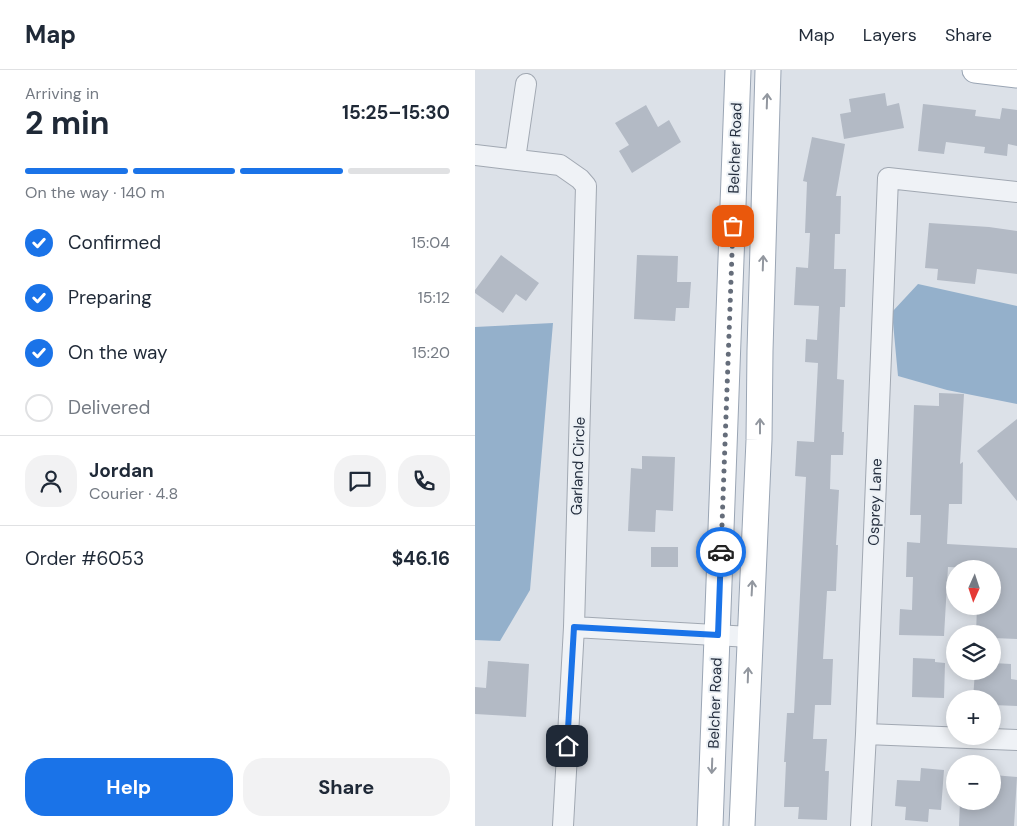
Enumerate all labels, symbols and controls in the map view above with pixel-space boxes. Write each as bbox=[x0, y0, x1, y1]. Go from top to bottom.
text: Map bbox=[25, 19, 76, 50]
text: Map bbox=[799, 23, 835, 47]
text: Layers bbox=[863, 23, 917, 47]
text: Share bbox=[945, 23, 992, 47]
text: Arriving in bbox=[25, 83, 99, 104]
one-way arrow bbox=[762, 93, 772, 109]
text: 15:25–15:30 bbox=[342, 100, 450, 125]
text: 2 min bbox=[25, 102, 110, 144]
street label: Belcher Road bbox=[723, 102, 747, 194]
text: On the way · 140 m bbox=[25, 182, 165, 203]
pin bbox=[712, 205, 754, 247]
icon: bag bbox=[719, 212, 747, 240]
icon: check bbox=[25, 229, 53, 257]
text: Confirmed bbox=[68, 230, 161, 255]
text: 15:04 bbox=[411, 232, 450, 253]
one-way arrow bbox=[758, 255, 767, 271]
icon: check bbox=[25, 284, 53, 312]
text: Preparing bbox=[68, 285, 152, 310]
text: 15:12 bbox=[418, 287, 450, 308]
icon: check bbox=[25, 339, 53, 367]
text: On the way bbox=[68, 340, 168, 365]
text: 15:20 bbox=[412, 342, 450, 363]
text: Delivered bbox=[68, 395, 150, 420]
street label: Garland Circle bbox=[566, 416, 590, 516]
one-way arrow bbox=[755, 418, 764, 434]
button: person bbox=[25, 455, 77, 507]
button: chat bbox=[334, 455, 386, 507]
button: phone bbox=[398, 455, 450, 507]
text: Jordan bbox=[89, 458, 154, 483]
street label: Osprey Lane bbox=[863, 458, 887, 546]
text: Courier · 4.8 bbox=[89, 483, 178, 504]
courier bbox=[696, 527, 746, 577]
icon: car bbox=[707, 538, 735, 566]
text: Order #6053 bbox=[25, 546, 144, 571]
text: $46.16 bbox=[392, 546, 450, 571]
north arrow bbox=[946, 560, 1001, 615]
map controls bbox=[946, 560, 1001, 810]
one-way arrow bbox=[748, 580, 757, 596]
button: layers bbox=[946, 625, 1001, 680]
street label: Belcher Road bbox=[703, 657, 727, 749]
one-way arrow bbox=[744, 668, 753, 684]
button: + bbox=[946, 690, 1001, 745]
pin bbox=[546, 725, 588, 767]
icon: home bbox=[553, 732, 581, 760]
button: − bbox=[946, 755, 1001, 810]
one-way arrow bbox=[707, 757, 717, 773]
button: Help bbox=[25, 758, 233, 816]
button: Share bbox=[243, 758, 450, 816]

